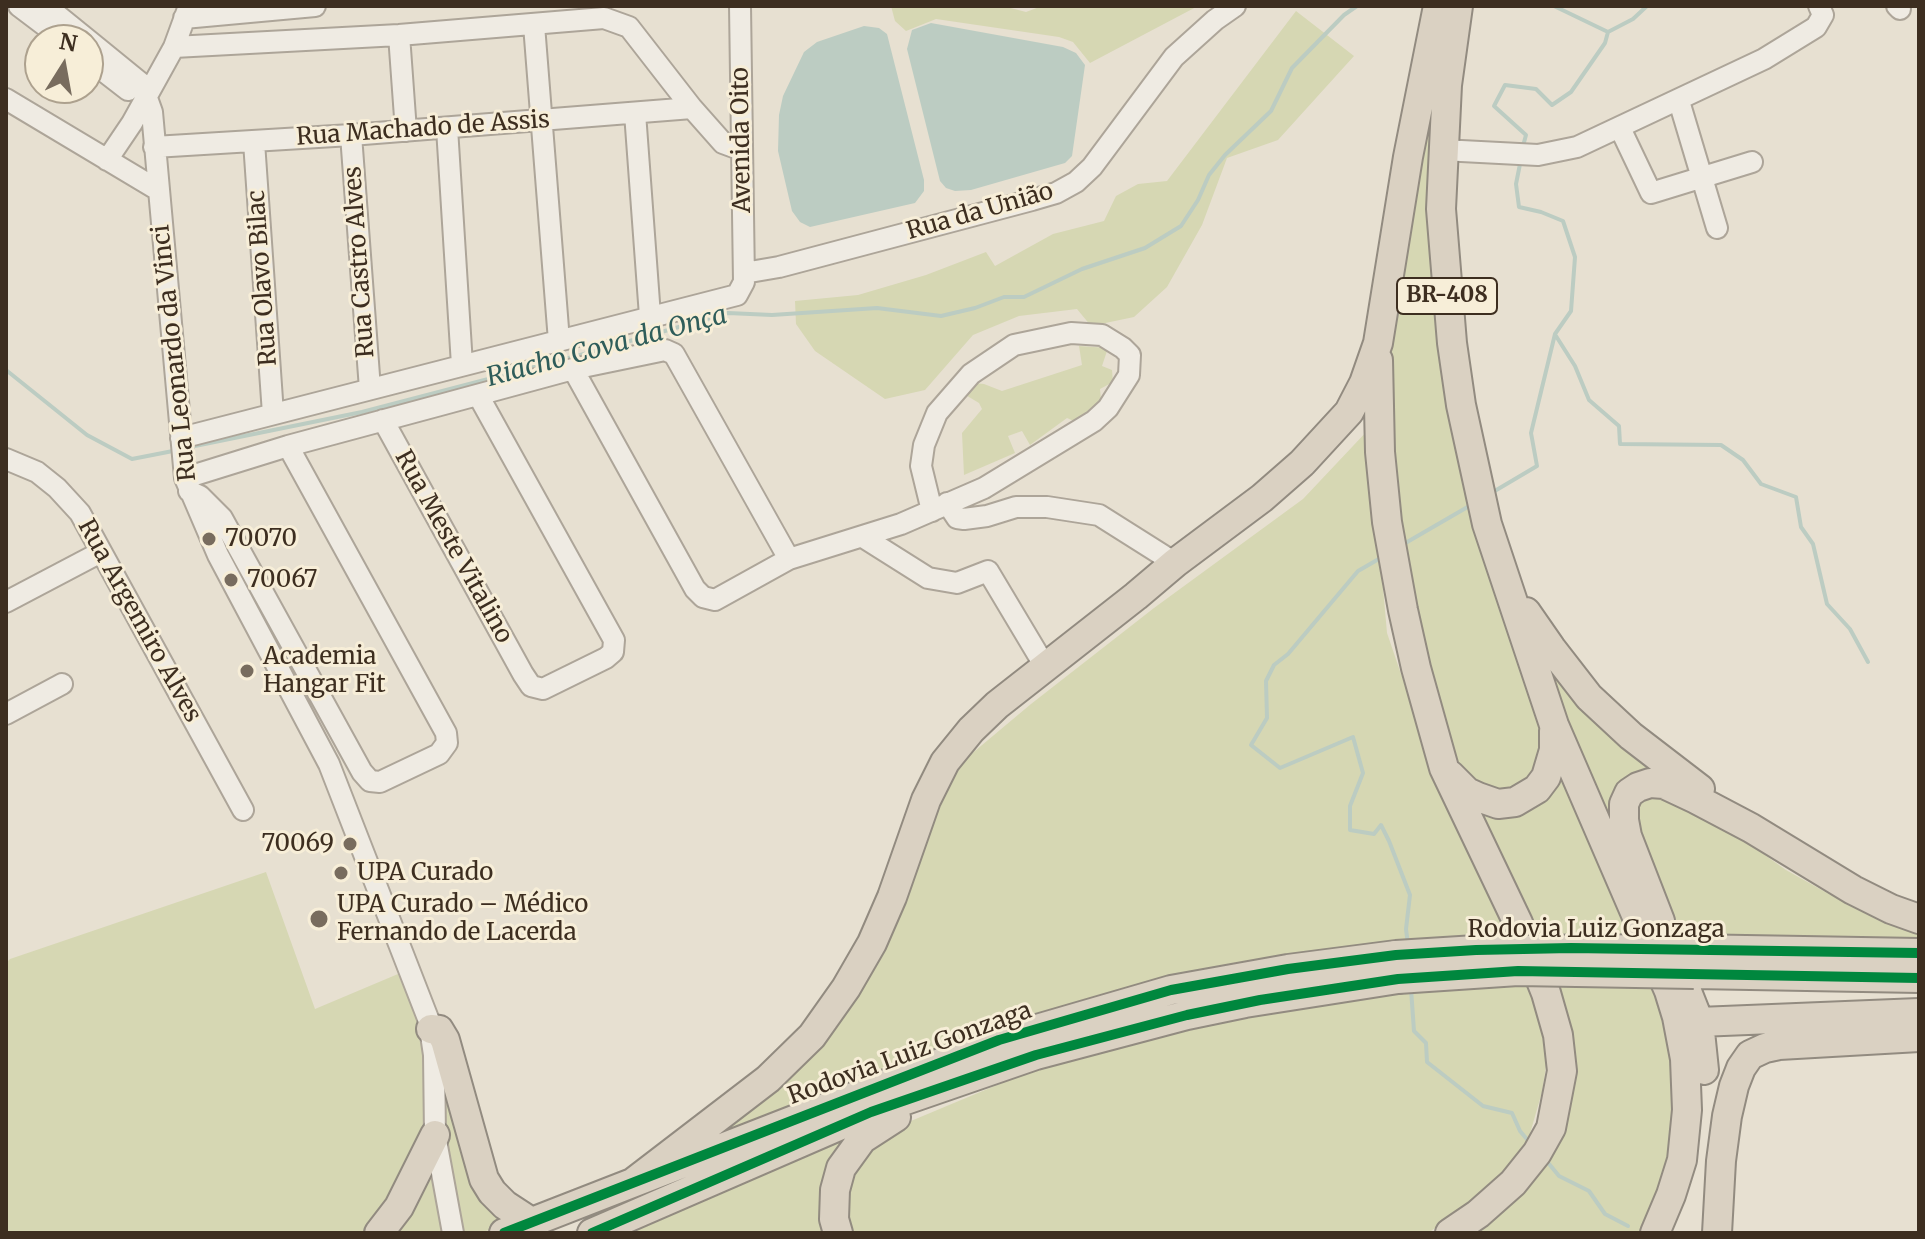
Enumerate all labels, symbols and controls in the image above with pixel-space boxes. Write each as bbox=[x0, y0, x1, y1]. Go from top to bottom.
north arrow bbox=[24, 24, 104, 104]
text: N bbox=[57, 27, 79, 58]
street label: Avenida Oito bbox=[726, 67, 758, 213]
street label: Rua Machado de Assis bbox=[295, 106, 551, 152]
street label: Rua Castro Alves bbox=[339, 165, 381, 359]
street label: Rua da União bbox=[903, 177, 1057, 247]
street label: Rua Olavo Bilac bbox=[242, 189, 284, 367]
street label: Rua Leonardo da Vinci bbox=[147, 223, 203, 483]
road number: BR-408 bbox=[1397, 278, 1497, 314]
water label: Riacho Cova da Onça bbox=[483, 300, 731, 394]
street label: Rua Meste Vitalino bbox=[388, 446, 518, 648]
street label: Rua Argemiro Alves bbox=[71, 514, 207, 728]
place label: 70070 bbox=[225, 525, 297, 553]
marker: 70070 bbox=[200, 530, 218, 548]
place label: 70067 bbox=[247, 566, 317, 594]
marker: 70067 bbox=[222, 571, 240, 589]
place label: Academia Hangar Fit bbox=[263, 643, 386, 699]
marker: Academia Hangar Fit bbox=[238, 662, 256, 680]
place label: 70069 bbox=[261, 830, 334, 858]
marker: 70069 bbox=[341, 835, 359, 853]
place label: UPA Curado bbox=[357, 859, 493, 887]
marker: UPA Curado bbox=[332, 864, 350, 882]
place label: UPA Curado – Médico Fernando de Lacerda bbox=[337, 891, 588, 947]
marker: UPA Curado – Médico Fernando de Lacerda bbox=[308, 908, 330, 930]
street label: Rodovia Luiz Gonzaga bbox=[1467, 916, 1725, 944]
street label: Rodovia Luiz Gonzaga bbox=[784, 996, 1036, 1112]

